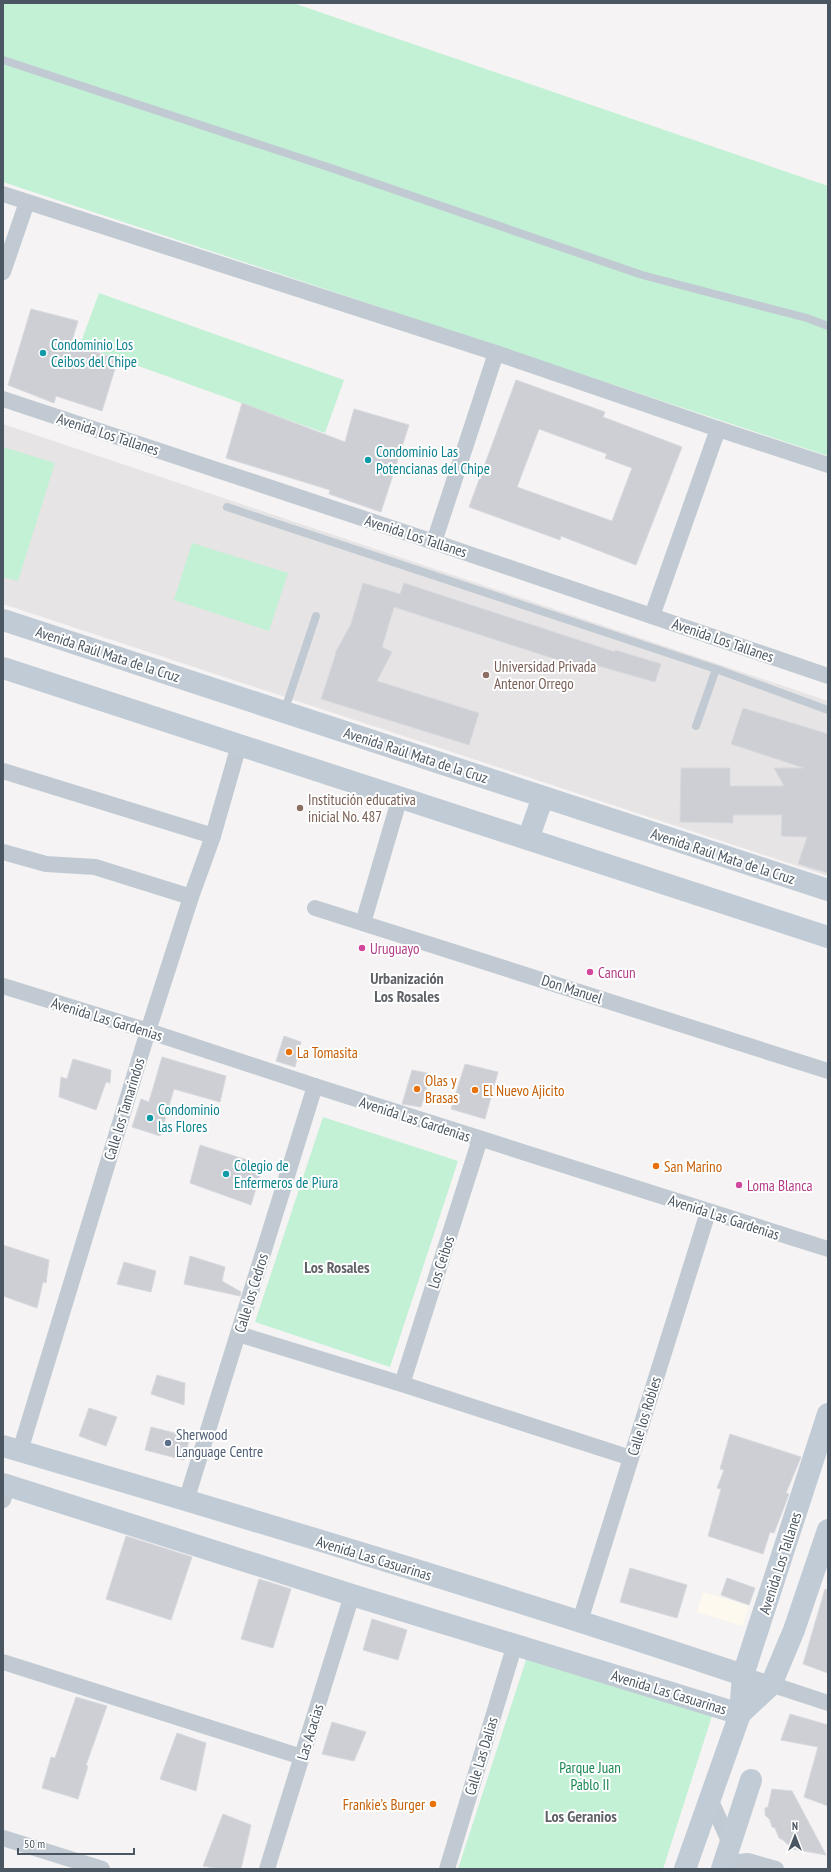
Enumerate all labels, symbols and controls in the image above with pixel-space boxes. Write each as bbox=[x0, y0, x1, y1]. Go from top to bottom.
place label: Condominio Los Ceibos del Chipe bbox=[51, 335, 137, 371]
marker: Condominio Los Ceibos del Chipe bbox=[38, 348, 48, 358]
street label: Avenida Los Tallanes bbox=[54, 409, 162, 459]
place label: Condominio Las Potencianas del Chipe bbox=[376, 442, 490, 478]
marker: Condominio Las Potencianas del Chipe bbox=[363, 455, 373, 465]
street label: Avenida Los Tallanes bbox=[362, 511, 470, 561]
street label: Avenida Los Tallanes bbox=[670, 614, 776, 666]
street label: Avenida Raúl Mata de la Cruz bbox=[33, 622, 183, 686]
place label: Universidad Privada Antenor Orrego bbox=[494, 657, 596, 693]
marker: Universidad Privada Antenor Orrego bbox=[481, 670, 491, 680]
street label: Avenida Raúl Mata de la Cruz bbox=[341, 723, 491, 787]
place label: Institución educativa inicial No. 487 bbox=[308, 790, 416, 826]
marker: Institución educativa inicial No. 487 bbox=[295, 803, 305, 813]
street label: Avenida Raúl Mata de la Cruz bbox=[648, 824, 798, 888]
place label: Uruguayo bbox=[370, 939, 420, 958]
marker: Uruguayo bbox=[357, 943, 367, 953]
place label: Cancun bbox=[598, 963, 636, 982]
marker: Cancun bbox=[585, 967, 595, 977]
district label: Urbanización Los Rosales bbox=[370, 968, 444, 1006]
street label: Don Manuel bbox=[539, 970, 605, 1008]
street label: Avenida Las Gardenias bbox=[49, 993, 165, 1045]
place label: La Tomasita bbox=[297, 1043, 358, 1062]
marker: La Tomasita bbox=[284, 1047, 294, 1057]
street label: Calle los Tamarindos bbox=[99, 1056, 149, 1162]
place label: Olas y Brasas bbox=[425, 1071, 458, 1107]
place label: El Nuevo Ajicito bbox=[483, 1081, 564, 1100]
marker: Olas y Brasas bbox=[412, 1084, 422, 1094]
marker: El Nuevo Ajicito bbox=[470, 1085, 480, 1095]
street label: Avenida Las Gardenias bbox=[357, 1092, 473, 1146]
place label: Condominio las Flores bbox=[158, 1100, 220, 1136]
marker: Condominio las Flores bbox=[145, 1113, 155, 1123]
place label: Colegio de Enfermeros de Piura bbox=[234, 1156, 338, 1192]
place label: San Marino bbox=[664, 1157, 722, 1176]
marker: San Marino bbox=[651, 1161, 661, 1171]
marker: Colegio de Enfermeros de Piura bbox=[221, 1169, 231, 1179]
place label: Loma Blanca bbox=[747, 1176, 812, 1195]
marker: Loma Blanca bbox=[734, 1180, 744, 1190]
street label: Avenida Las Gardenias bbox=[666, 1190, 782, 1244]
street label: Los Ceibos bbox=[424, 1233, 458, 1291]
street label: Calle los Cedros bbox=[230, 1251, 272, 1335]
district label: Los Rosales bbox=[304, 1257, 370, 1277]
street label: Calle los Robles bbox=[623, 1374, 665, 1458]
place label: Sherwood Language Centre bbox=[176, 1425, 263, 1461]
marker: Sherwood Language Centre bbox=[163, 1438, 173, 1448]
street label: Avenida Los Tallanes bbox=[755, 1509, 805, 1617]
street label: Avenida Las Casuarinas bbox=[314, 1531, 434, 1585]
street label: Avenida Las Casuarinas bbox=[609, 1665, 729, 1719]
street label: Las Acacias bbox=[292, 1702, 328, 1762]
street label: Calle Las Dalias bbox=[460, 1714, 502, 1798]
park label: Parque Juan Pablo II bbox=[559, 1758, 621, 1794]
place label: Frankie’s Burger bbox=[343, 1795, 426, 1814]
marker: Frankie’s Burger bbox=[428, 1799, 438, 1809]
district label: Los Geranios bbox=[545, 1806, 617, 1826]
north arrow bbox=[775, 1816, 815, 1856]
text: N bbox=[792, 1819, 798, 1833]
scale bar bbox=[18, 1830, 134, 1856]
text: 50 m bbox=[24, 1836, 45, 1851]

